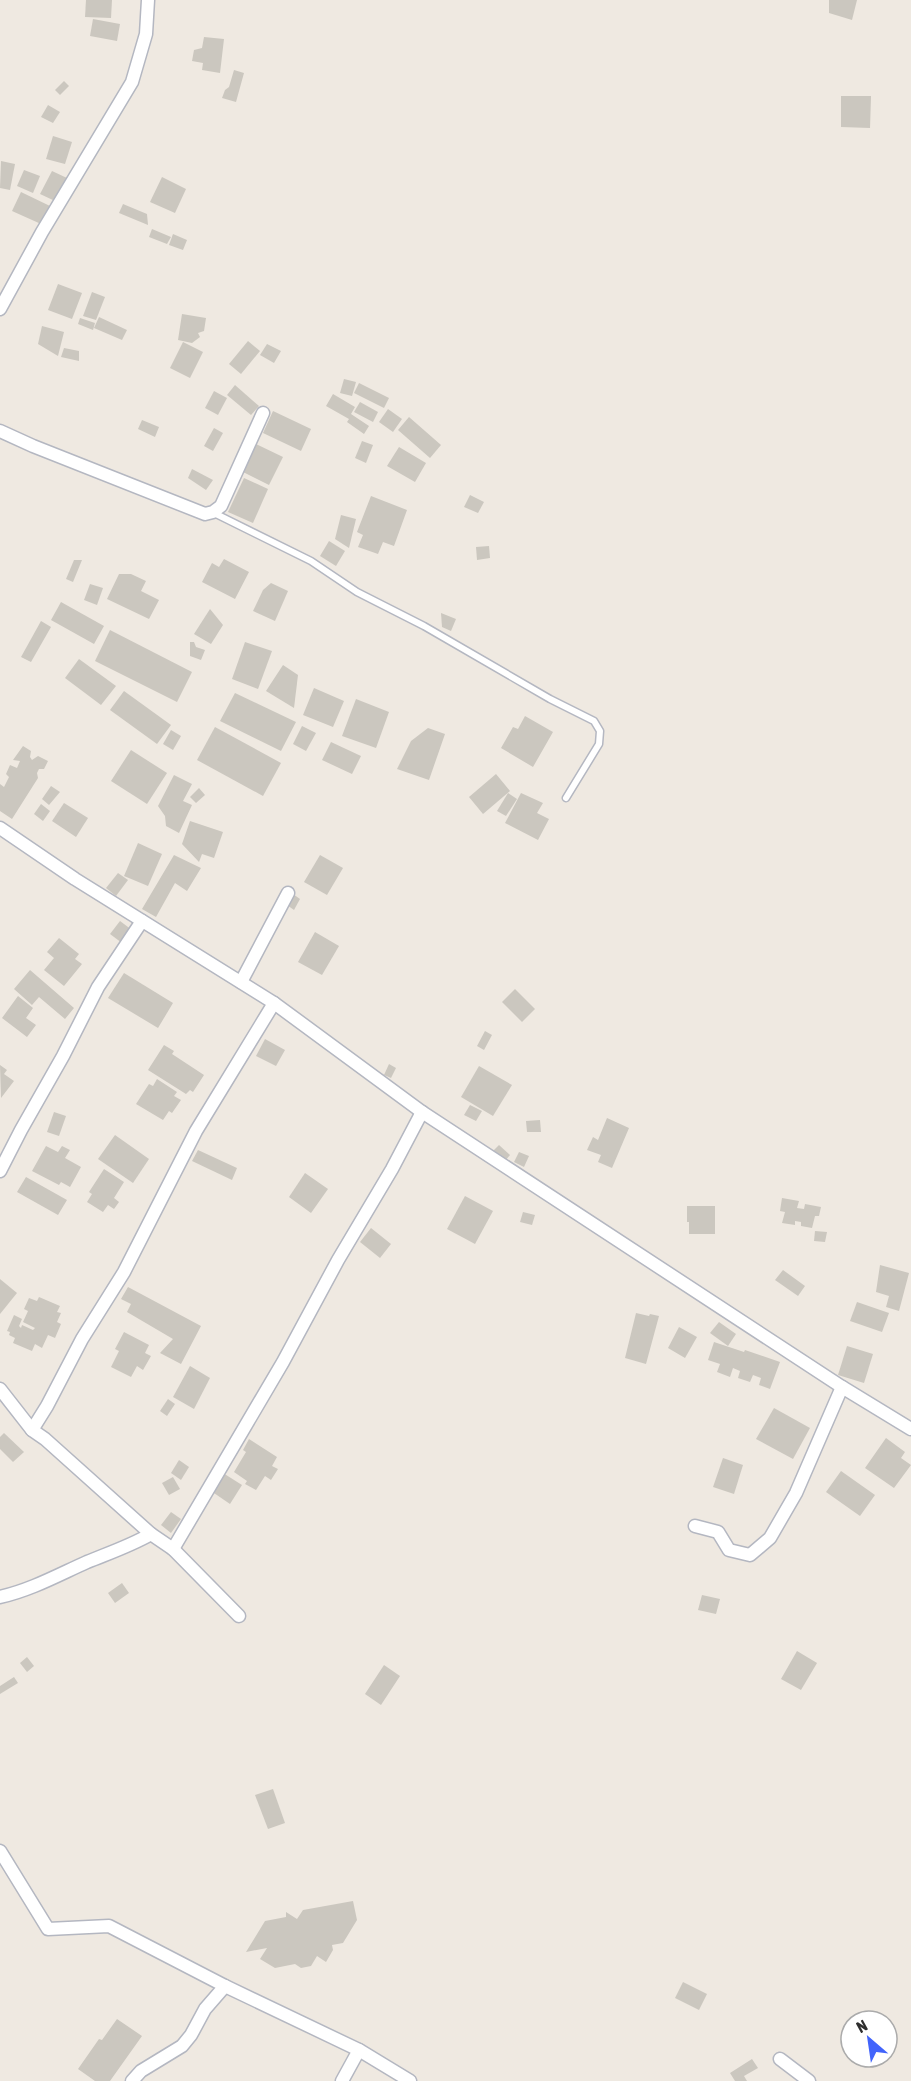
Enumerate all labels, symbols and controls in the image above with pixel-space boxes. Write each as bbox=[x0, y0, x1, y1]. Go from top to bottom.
north arrow bbox=[839, 2009, 899, 2069]
text: N bbox=[853, 2016, 870, 2036]

